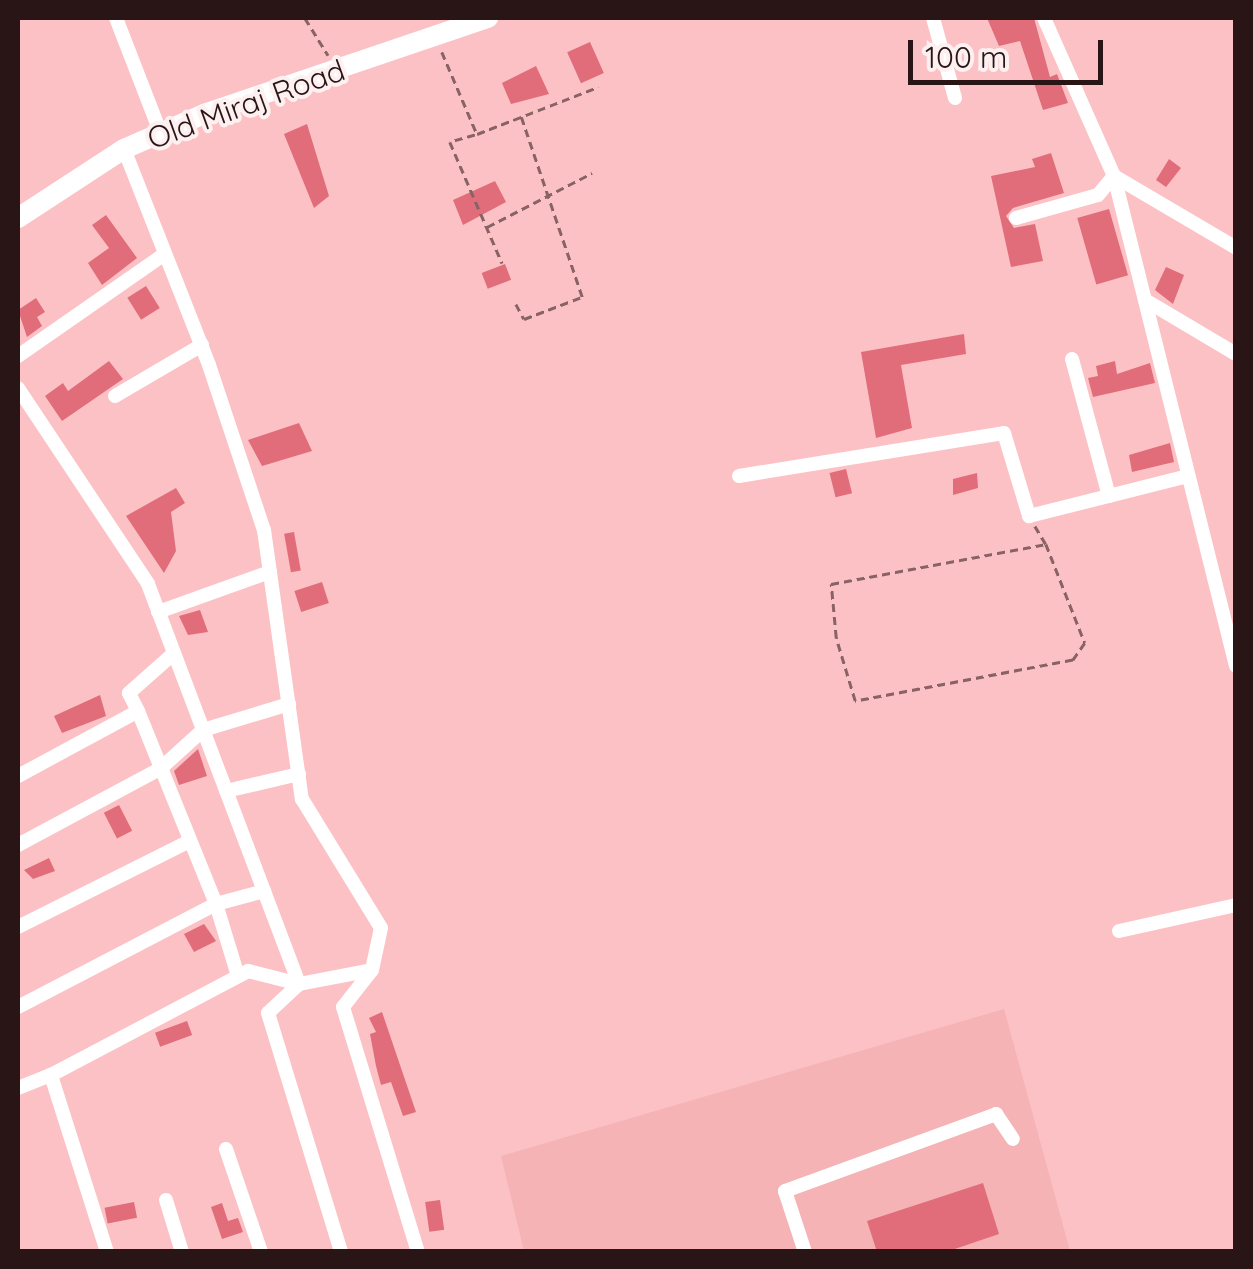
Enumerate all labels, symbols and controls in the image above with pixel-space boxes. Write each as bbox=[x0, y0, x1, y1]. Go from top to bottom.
scale bar bbox=[913, 20, 1108, 82]
text: 100 m bbox=[925, 38, 1007, 76]
street label: Old Miraj Road bbox=[142, 52, 350, 156]

